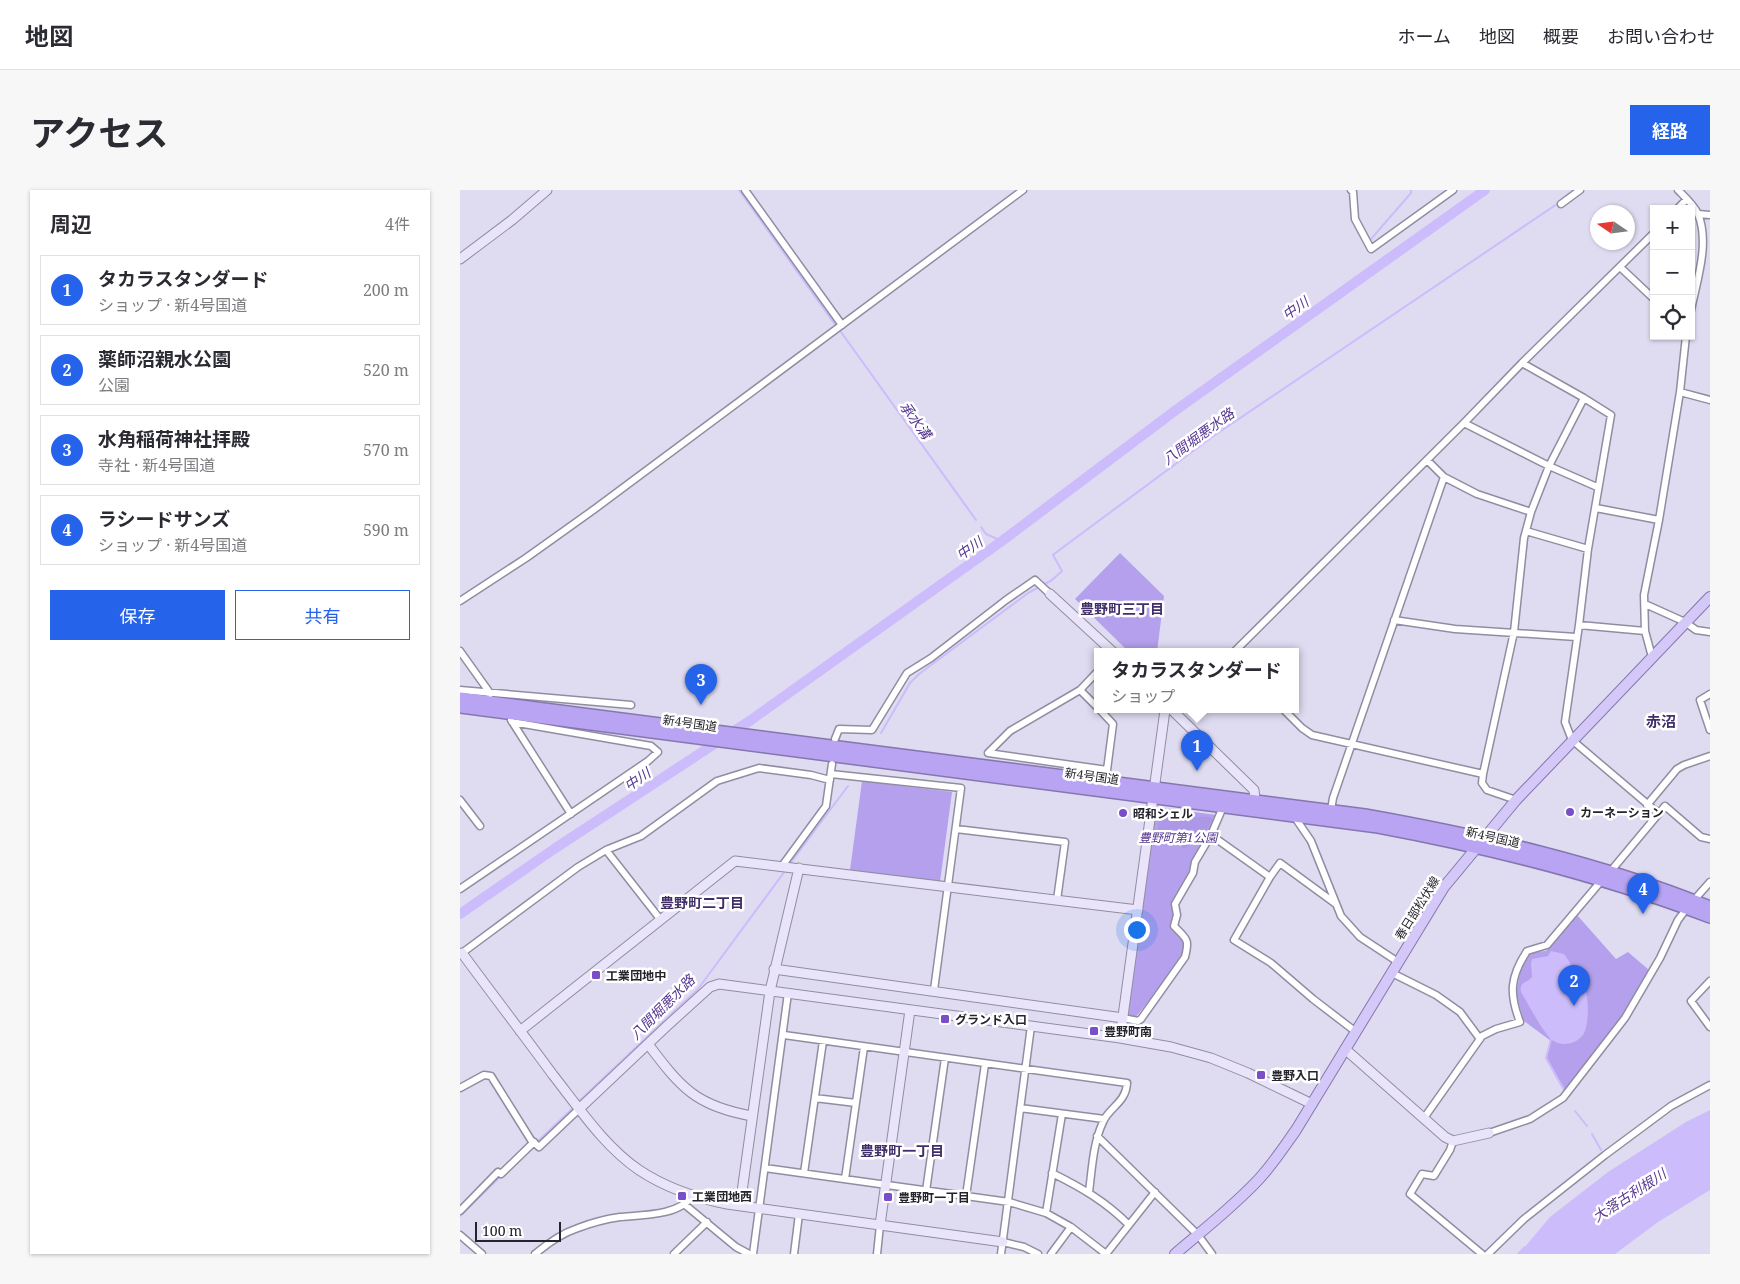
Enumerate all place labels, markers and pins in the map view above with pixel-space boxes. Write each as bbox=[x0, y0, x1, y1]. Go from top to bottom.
pin: 3 bbox=[685, 664, 717, 705]
pin: 1 bbox=[1181, 730, 1213, 771]
place label: カーネーション bbox=[1580, 804, 1664, 821]
place label: 昭和シェル bbox=[1133, 805, 1193, 822]
marker: カーネーション bbox=[1564, 806, 1576, 818]
marker: 昭和シェル bbox=[1117, 807, 1129, 819]
pin: 4 bbox=[1627, 873, 1659, 914]
pin: 2 bbox=[1558, 965, 1590, 1006]
place label: 工業団地中 bbox=[606, 967, 666, 984]
marker: 工業団地中 bbox=[590, 969, 602, 981]
place label: グランド入口 bbox=[955, 1011, 1027, 1028]
marker: グランド入口 bbox=[939, 1013, 951, 1025]
place label: 豊野町南 bbox=[1104, 1023, 1152, 1040]
marker: 豊野町南 bbox=[1088, 1025, 1100, 1037]
place label: 豊野入口 bbox=[1271, 1067, 1319, 1084]
marker: 豊野入口 bbox=[1255, 1069, 1267, 1081]
place label: 工業団地西 bbox=[692, 1188, 752, 1205]
place label: 豊野町一丁目 bbox=[898, 1189, 970, 1206]
marker: 工業団地西 bbox=[676, 1190, 688, 1202]
marker: 豊野町一丁目 bbox=[882, 1191, 894, 1203]

